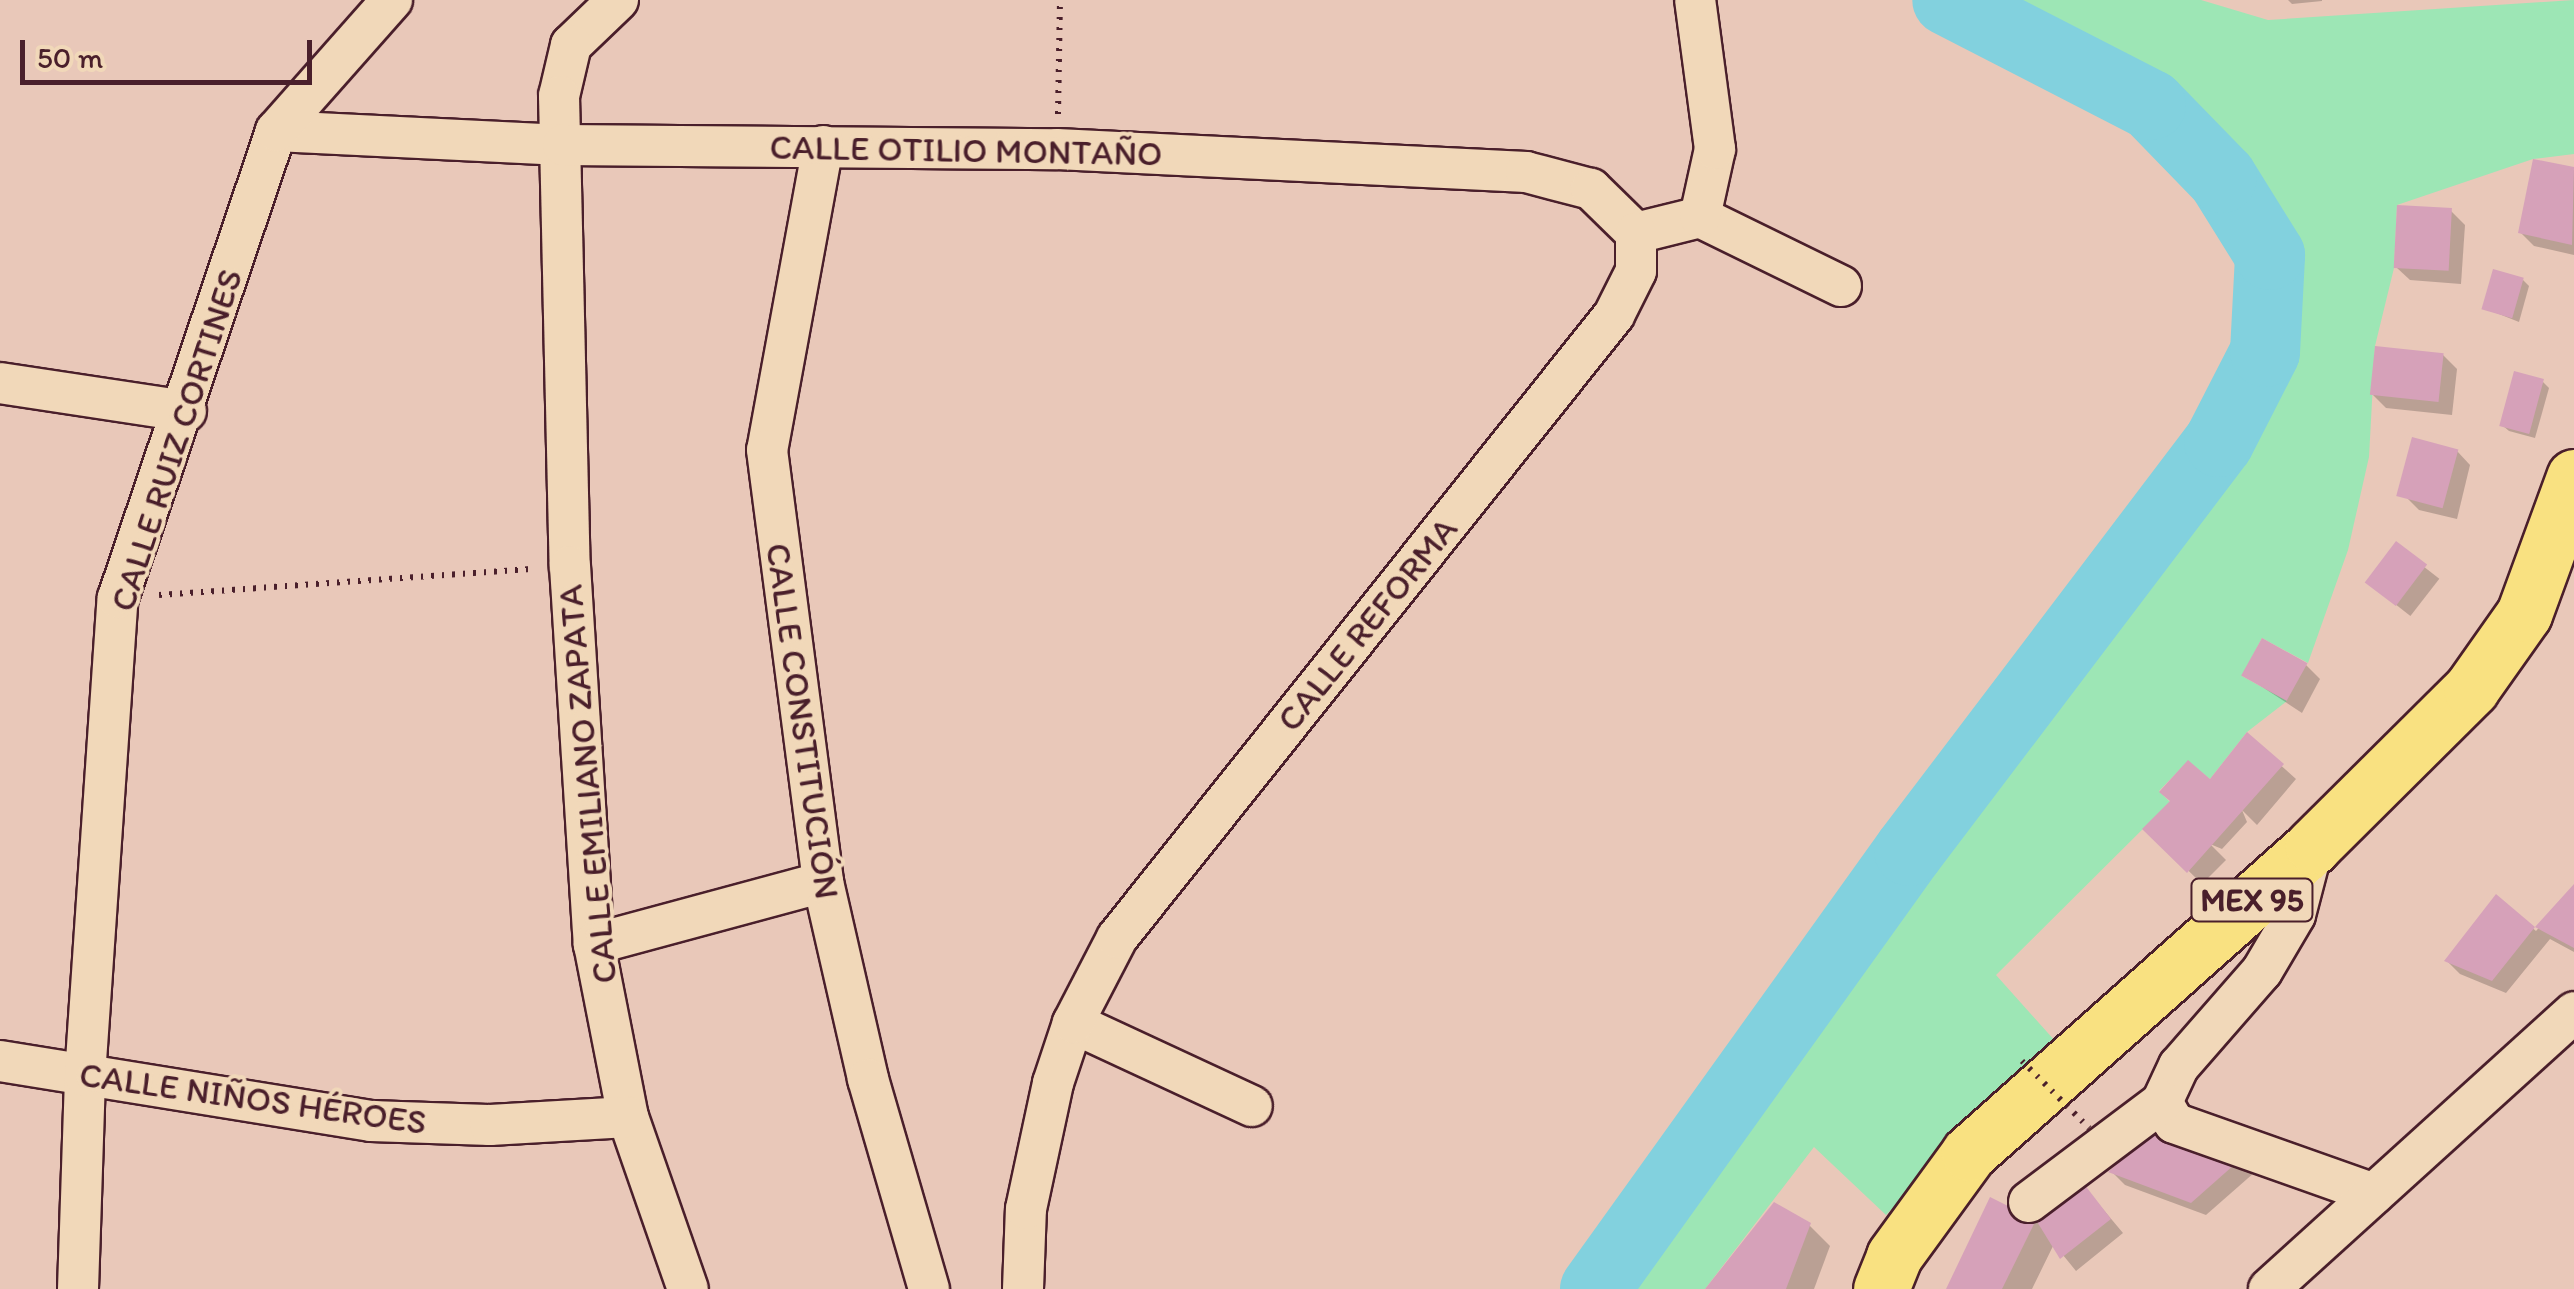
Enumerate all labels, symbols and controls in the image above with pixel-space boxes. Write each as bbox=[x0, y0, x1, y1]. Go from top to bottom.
scale bar bbox=[25, 20, 318, 82]
text: 50 m bbox=[37, 39, 103, 76]
street label: CALLE OTILIO MONTAÑO bbox=[769, 126, 1163, 174]
street label: CALLE RUIZ CORTINES bbox=[102, 267, 250, 613]
street label: CALLE REFORMA bbox=[1268, 509, 1466, 739]
street label: CALLE CONSTITUCIÓN bbox=[757, 542, 849, 900]
street label: CALLE EMILIANO ZAPATA bbox=[549, 583, 625, 985]
road number: MEX 95 bbox=[2190, 873, 2314, 927]
street label: CALLE NIÑOS HÉROES bbox=[76, 1053, 430, 1143]

